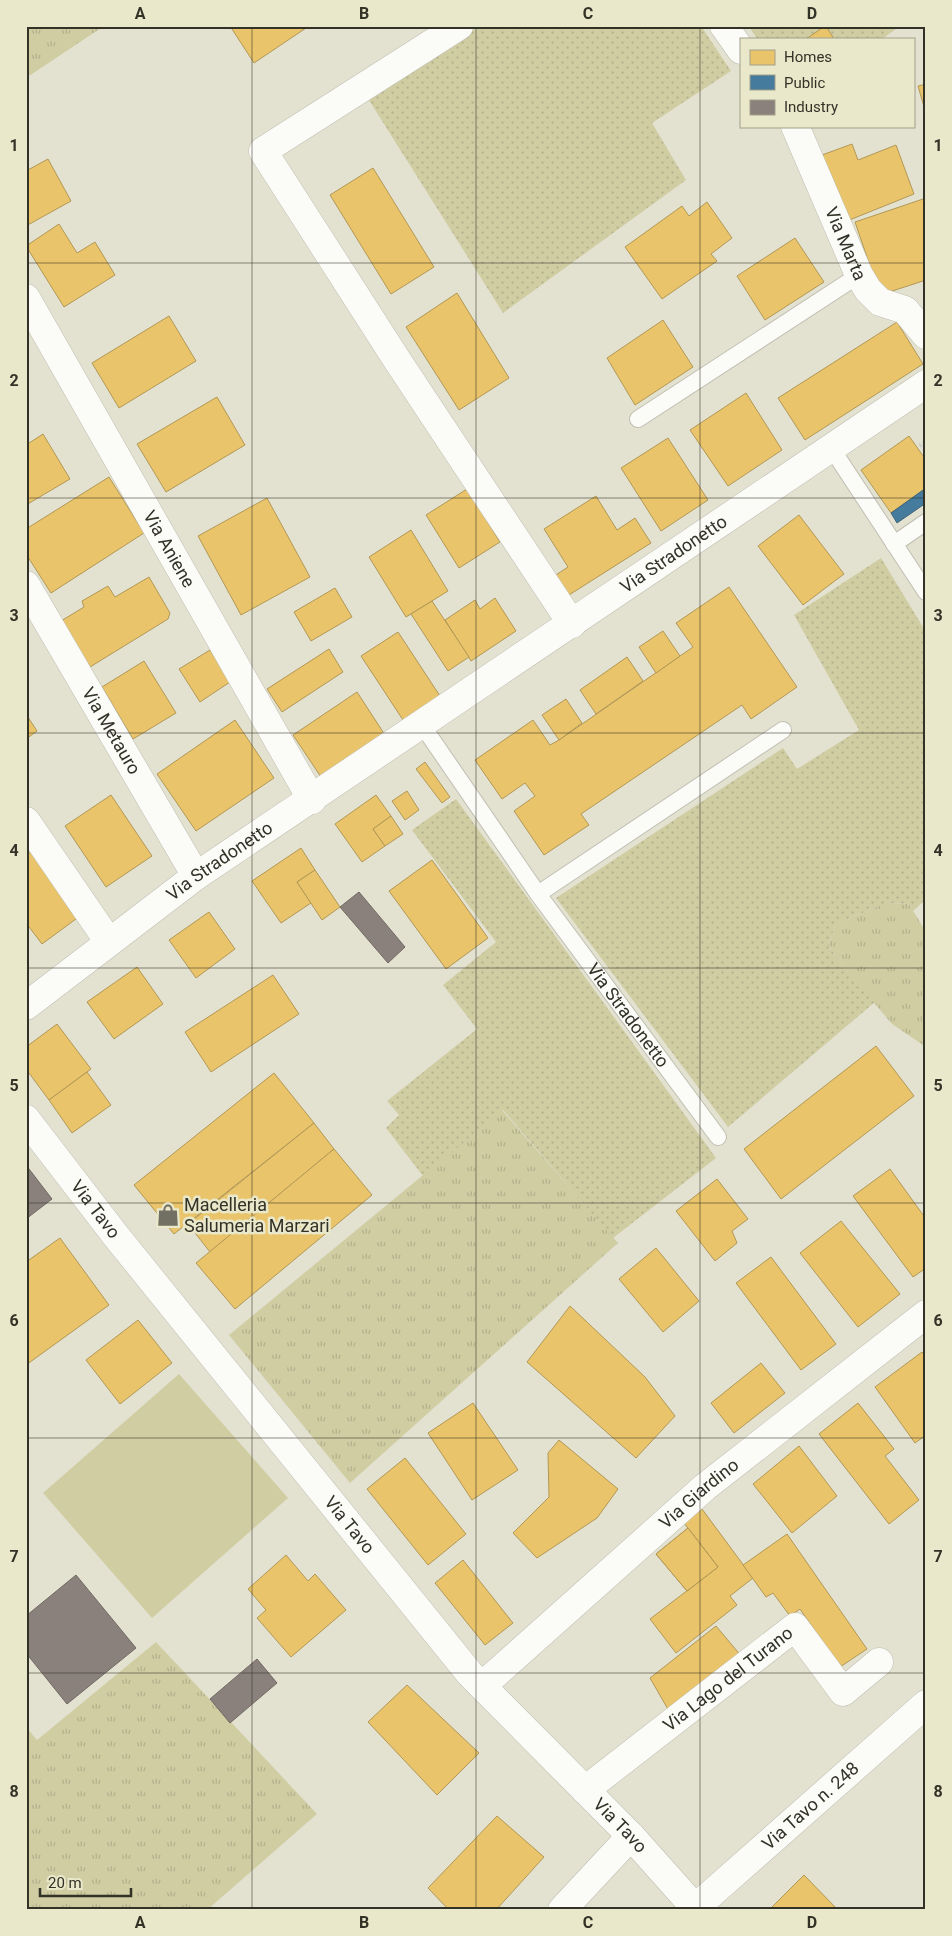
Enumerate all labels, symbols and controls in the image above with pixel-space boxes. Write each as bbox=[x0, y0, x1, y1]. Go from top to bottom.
text: A bbox=[135, 4, 146, 23]
text: B bbox=[359, 4, 369, 23]
text: C bbox=[583, 4, 593, 23]
text: D bbox=[807, 4, 817, 23]
legend bbox=[740, 38, 914, 128]
text: Homes bbox=[784, 48, 832, 66]
text: Public bbox=[784, 74, 825, 92]
text: Industry bbox=[784, 98, 838, 116]
text: 1 bbox=[9, 136, 19, 155]
text: 1 bbox=[933, 136, 943, 155]
street label: Via Marta bbox=[821, 203, 871, 283]
text: 2 bbox=[9, 371, 19, 390]
text: 2 bbox=[933, 371, 943, 390]
street label: Via Aniene bbox=[139, 507, 200, 591]
street label: Via Stradonetto bbox=[616, 510, 731, 597]
text: 3 bbox=[9, 606, 19, 625]
text: 3 bbox=[933, 606, 943, 625]
street label: Via Metauro bbox=[78, 683, 145, 778]
street label: Via Stradonetto bbox=[162, 817, 276, 905]
text: 4 bbox=[9, 841, 19, 860]
text: 4 bbox=[933, 841, 943, 860]
street label: Via Stradonetto bbox=[583, 959, 674, 1071]
text: 5 bbox=[9, 1076, 19, 1095]
text: 5 bbox=[933, 1076, 943, 1095]
street label: Via Tavo bbox=[67, 1176, 125, 1242]
place label: Macelleria Salumeria Marzari bbox=[184, 1194, 330, 1236]
shop icon: Macelleria Salumeria Marzari bbox=[155, 1202, 181, 1228]
text: 6 bbox=[9, 1311, 19, 1330]
text: 6 bbox=[933, 1311, 943, 1330]
street label: Via Giardino bbox=[655, 1454, 742, 1533]
street label: Via Tavo bbox=[320, 1491, 379, 1558]
text: 7 bbox=[9, 1547, 19, 1566]
text: 7 bbox=[933, 1547, 943, 1566]
street label: Via Lago del Turano bbox=[659, 1622, 797, 1735]
street label: Via Tavo n. 248 bbox=[757, 1757, 863, 1854]
text: 8 bbox=[9, 1782, 19, 1801]
text: 8 bbox=[933, 1782, 943, 1801]
street label: Via Tavo bbox=[589, 1793, 652, 1857]
scale bar bbox=[40, 1866, 131, 1898]
text: 20 m bbox=[48, 1874, 82, 1892]
text: A bbox=[135, 1913, 146, 1932]
text: B bbox=[359, 1913, 369, 1932]
text: C bbox=[583, 1913, 593, 1932]
text: D bbox=[807, 1913, 817, 1932]

